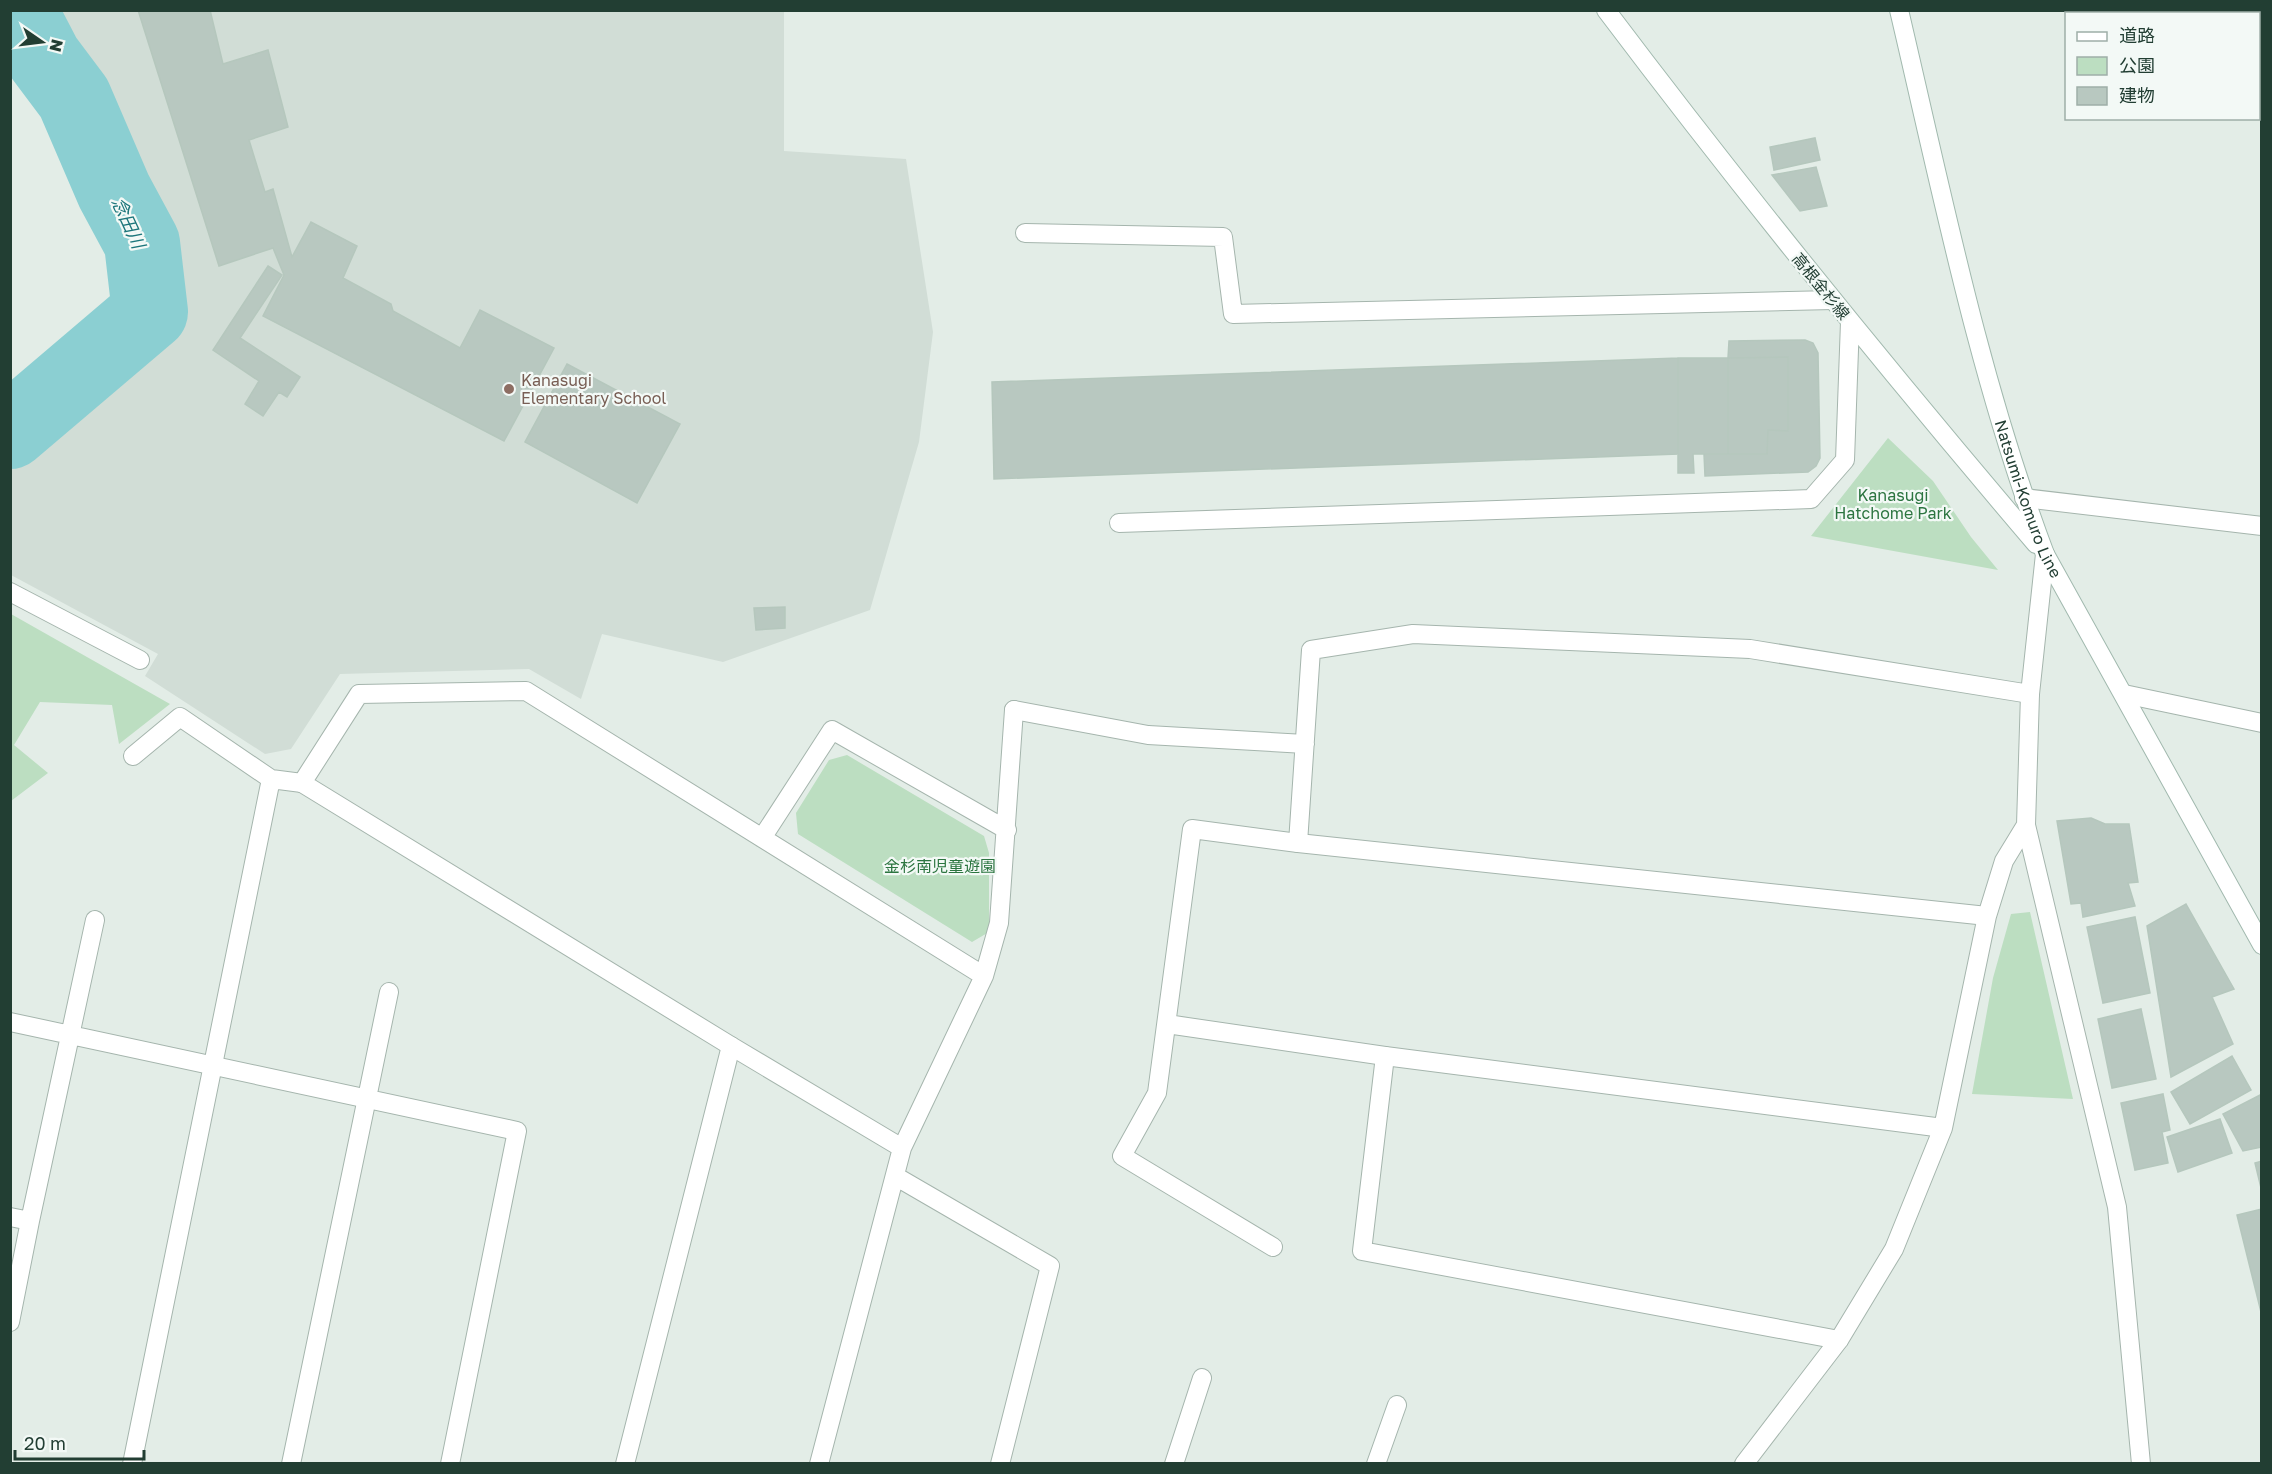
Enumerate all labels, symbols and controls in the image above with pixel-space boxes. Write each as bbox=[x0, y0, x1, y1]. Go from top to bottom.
north arrow bbox=[12, 12, 72, 72]
legend bbox=[2065, 12, 2260, 120]
text: 道路 bbox=[2119, 24, 2155, 46]
text: N bbox=[45, 37, 68, 54]
text: 公園 bbox=[2119, 54, 2155, 76]
text: 建物 bbox=[2119, 84, 2155, 106]
water label: 念田川 bbox=[108, 193, 151, 254]
street label: 高根金杉線 bbox=[1788, 249, 1854, 323]
place label: Kanasugi Elementary School bbox=[521, 370, 666, 408]
marker: Kanasugi Elementary School bbox=[502, 382, 516, 396]
street label: Natsumi-Komuro Line bbox=[1991, 417, 2066, 581]
park label: Kanasugi Hatchome Park bbox=[1834, 485, 1952, 523]
park label: 金杉南児童遊園 bbox=[884, 856, 996, 876]
scale bar bbox=[15, 1423, 144, 1461]
text: 20 m bbox=[24, 1432, 66, 1454]

